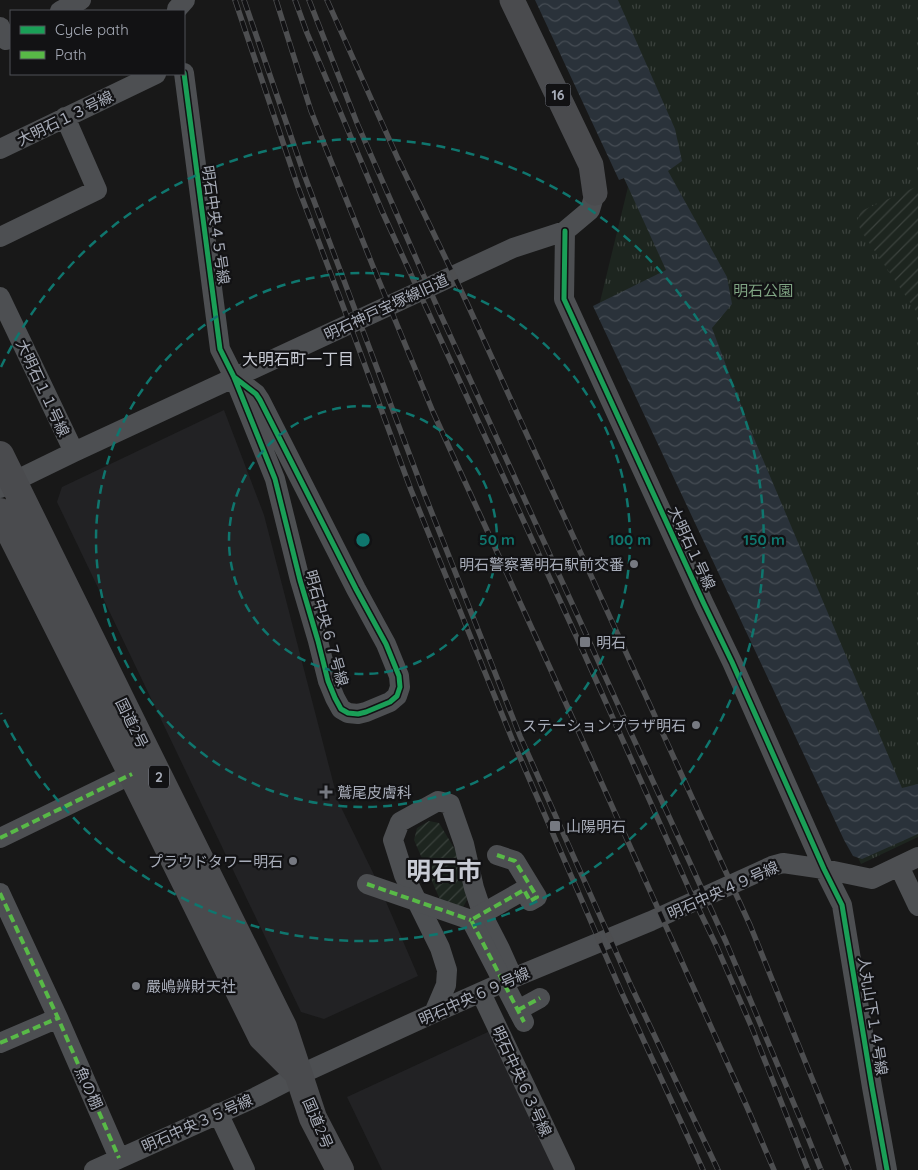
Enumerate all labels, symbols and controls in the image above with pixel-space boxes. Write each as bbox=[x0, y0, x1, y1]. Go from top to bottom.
legend bbox=[10, 10, 185, 75]
text: Cycle path bbox=[55, 20, 129, 39]
text: Path bbox=[55, 45, 87, 64]
road number: 16 bbox=[546, 84, 570, 106]
street label: 大明石１３号線 bbox=[14, 86, 116, 150]
street label: 明石中央４５号線 bbox=[198, 164, 234, 286]
street label: 明石神戸宝塚線旧道 bbox=[321, 270, 451, 344]
park label: 明石公園 bbox=[733, 281, 793, 300]
street label: 大明石１１号線 bbox=[12, 336, 74, 440]
district label: 大明石町一丁目 bbox=[242, 349, 354, 369]
street label: 大明石１号線 bbox=[664, 503, 720, 593]
text: 50 m bbox=[479, 530, 515, 549]
text: 100 m bbox=[609, 530, 651, 549]
text: 150 m bbox=[743, 530, 785, 549]
centre of rings bbox=[354, 531, 372, 549]
place label: 明石警察署明石駅前交番 bbox=[459, 555, 624, 574]
marker: 明石警察署明石駅前交番 bbox=[628, 558, 640, 570]
street label: 明石中央６７号線 bbox=[301, 568, 353, 688]
place label: 明石 bbox=[596, 633, 626, 652]
marker: 明石 bbox=[578, 635, 592, 649]
street label: 国道2号 bbox=[112, 695, 152, 751]
place label: ステーションプラザ明石 bbox=[522, 716, 686, 735]
marker: ステーションプラザ明石 bbox=[690, 719, 702, 731]
road number: 2 bbox=[149, 766, 169, 789]
place label: 鷲尾皮膚科 bbox=[337, 783, 412, 802]
marker: 鷲尾皮膚科 bbox=[319, 785, 333, 799]
place label: 山陽明石 bbox=[566, 817, 626, 836]
marker: 山陽明石 bbox=[548, 819, 562, 833]
place label: プラウドタワー明石 bbox=[148, 852, 283, 871]
marker: プラウドタワー明石 bbox=[287, 855, 299, 867]
district label: 明石市 bbox=[406, 855, 482, 886]
street label: 明石中央４９号線 bbox=[664, 857, 782, 923]
street label: 人丸山下１４号線 bbox=[854, 955, 892, 1077]
street label: 明石中央６９号線 bbox=[415, 963, 533, 1029]
place label: 嚴嶋辨財天社 bbox=[146, 977, 236, 996]
marker: 嚴嶋辨財天社 bbox=[130, 980, 142, 992]
street label: 明石中央６３号線 bbox=[488, 1023, 556, 1139]
street label: 魚の棚 bbox=[71, 1064, 107, 1112]
street label: 明石中央３５号線 bbox=[138, 1090, 256, 1156]
street label: 国道2号 bbox=[299, 1095, 337, 1151]

